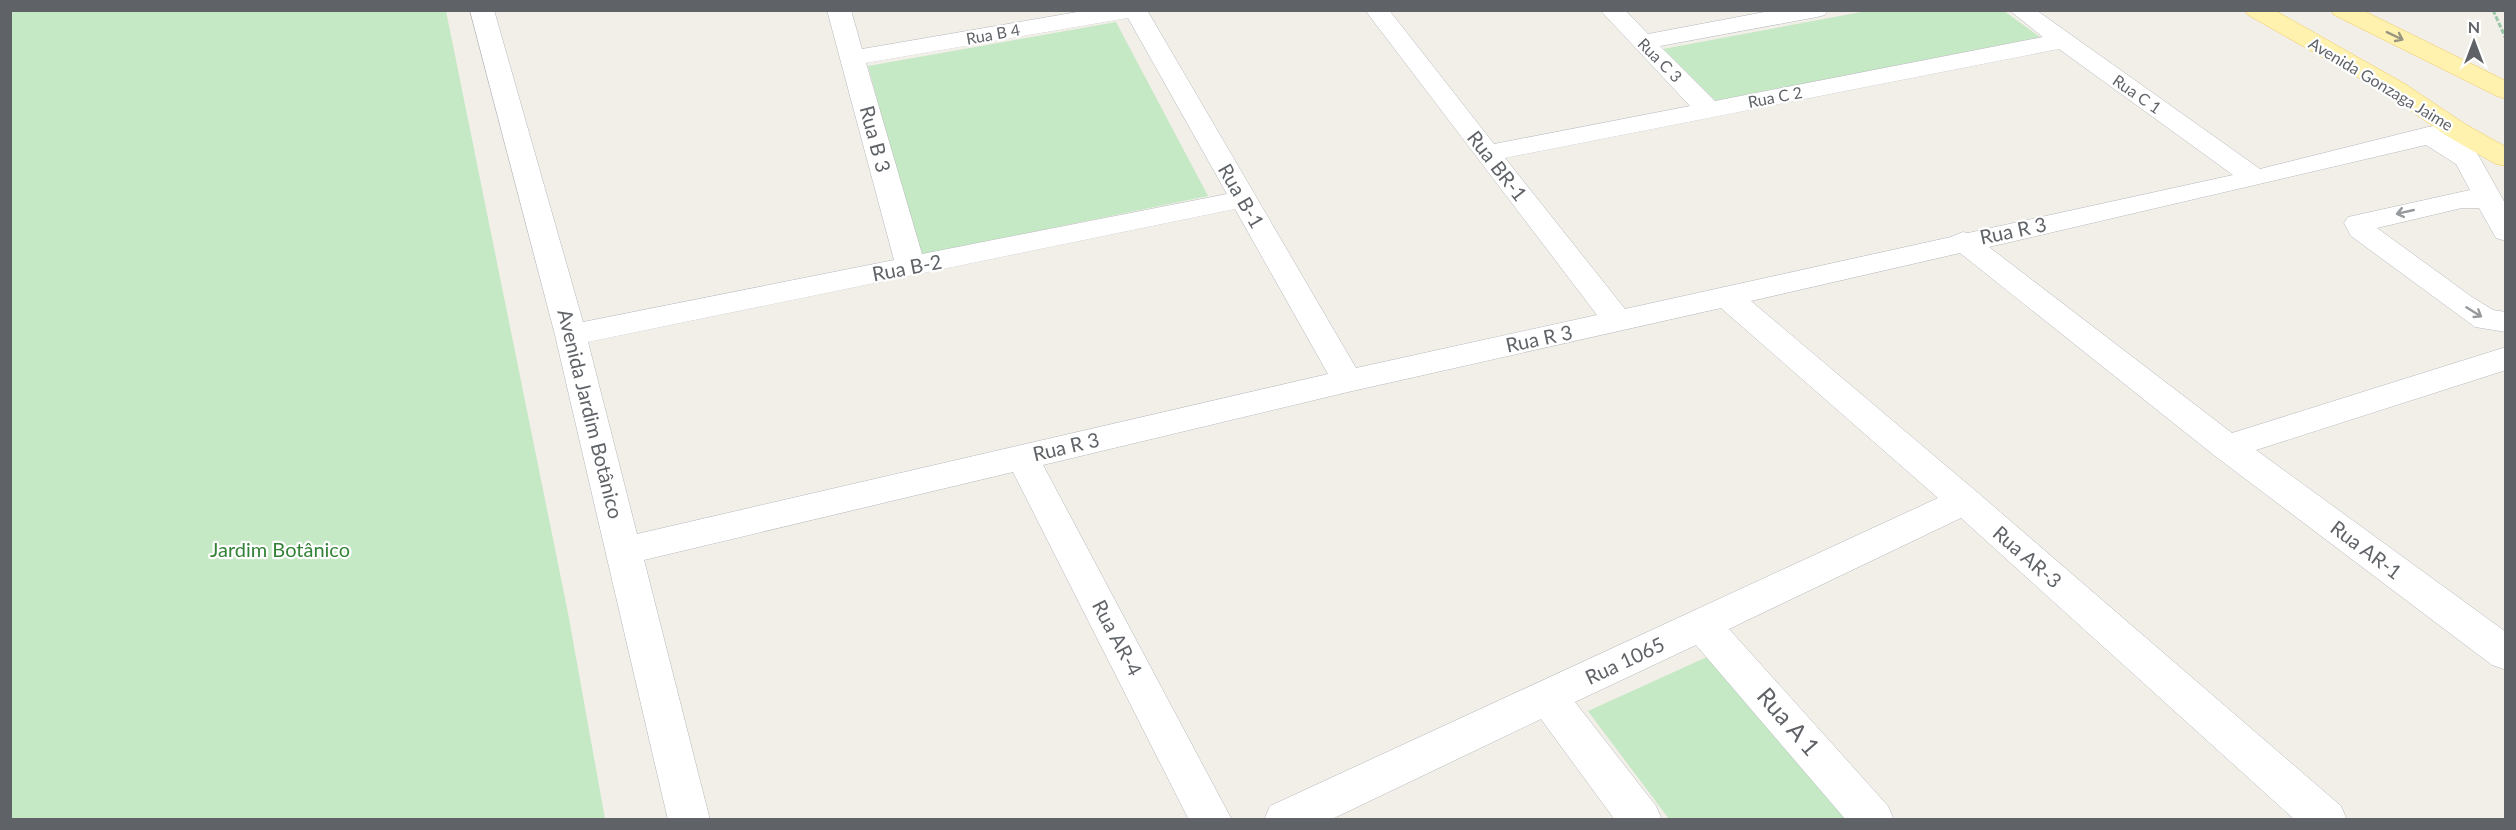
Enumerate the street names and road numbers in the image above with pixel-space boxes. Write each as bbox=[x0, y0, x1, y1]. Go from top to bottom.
street label: Rua B 4 bbox=[964, 19, 1021, 48]
street label: Avenida Gonzaga Jaime bbox=[2306, 33, 2457, 134]
street label: Rua C 3 bbox=[1634, 34, 1686, 86]
street label: Rua C 1 bbox=[2109, 70, 2165, 117]
street label: Rua C 2 bbox=[1746, 82, 1804, 111]
street label: Rua B 3 bbox=[856, 103, 896, 175]
street label: Rua BR-1 bbox=[1463, 125, 1533, 205]
street label: Rua B-1 bbox=[1214, 159, 1270, 232]
street label: Rua R 3 bbox=[1977, 211, 2048, 249]
street label: Rua B-2 bbox=[870, 249, 944, 286]
street label: Avenida Jardim Botânico bbox=[553, 306, 629, 521]
street label: Rua R 3 bbox=[1503, 319, 1574, 357]
street label: Rua R 3 bbox=[1030, 427, 1101, 465]
street label: Rua AR-1 bbox=[2326, 515, 2407, 584]
street label: Rua AR-3 bbox=[1989, 520, 2067, 592]
street label: Rua AR-4 bbox=[1088, 595, 1148, 680]
street label: Rua 1065 bbox=[1581, 631, 1668, 689]
street label: Rua A 1 bbox=[1752, 681, 1827, 761]

